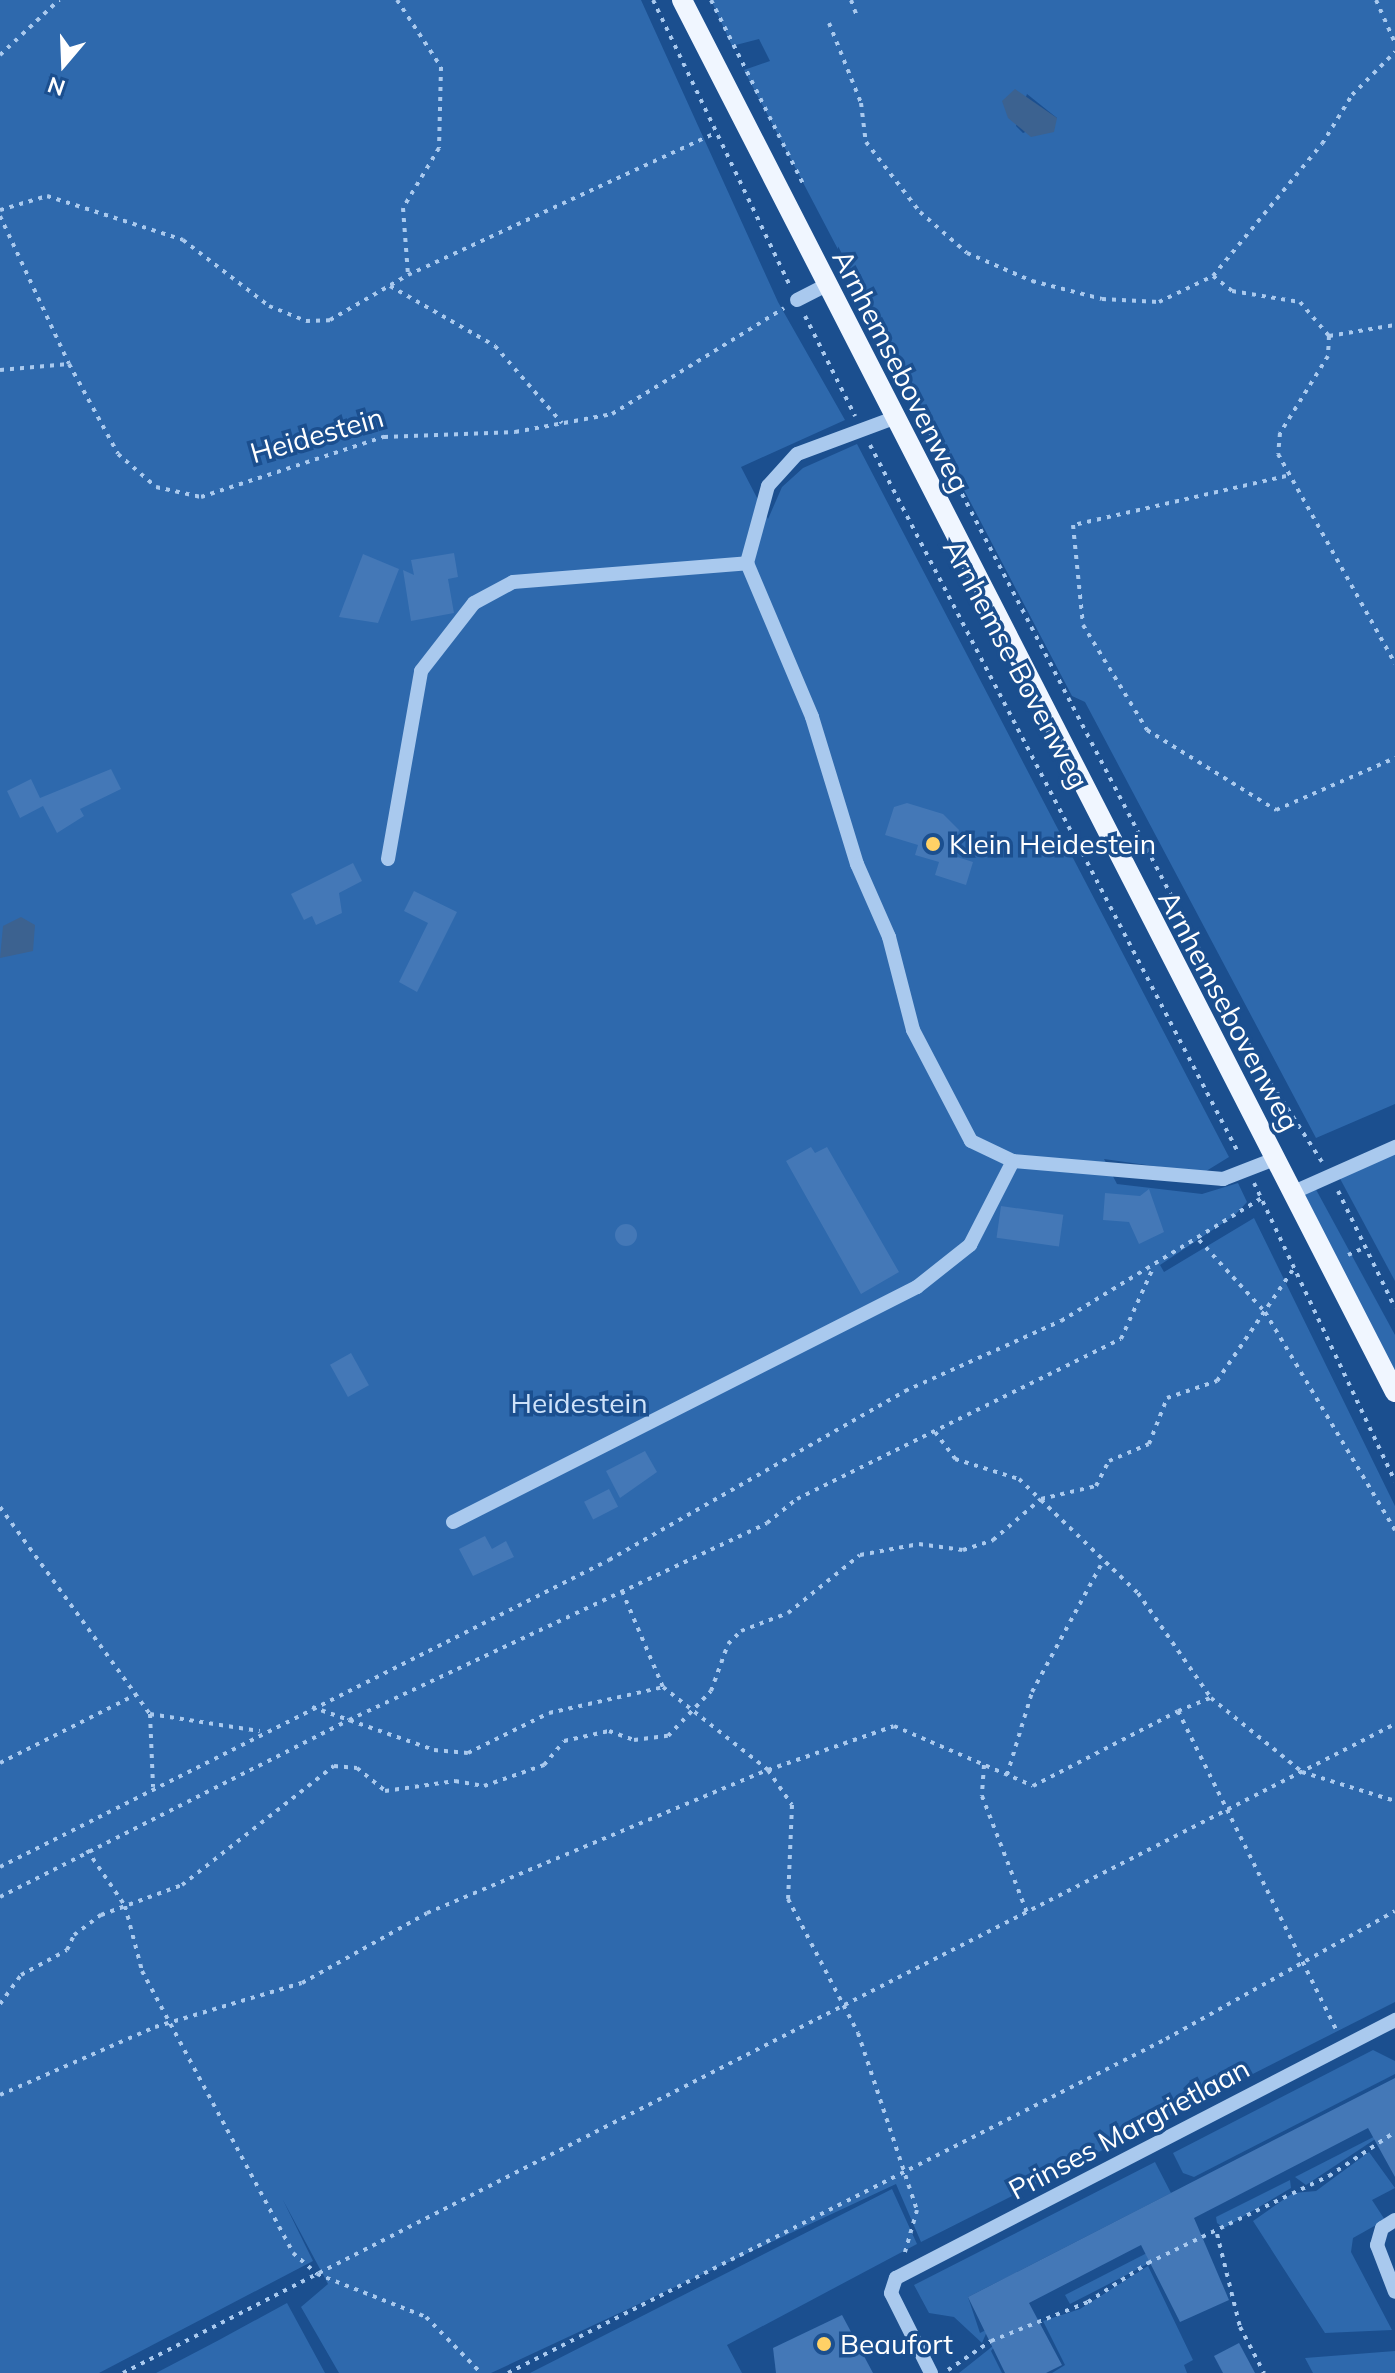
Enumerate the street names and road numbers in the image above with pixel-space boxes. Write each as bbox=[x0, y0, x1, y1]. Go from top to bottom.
street label: Arnhemsebovenweg bbox=[825, 244, 977, 498]
street label: Heidestein bbox=[246, 400, 388, 470]
street label: Arnhemse Bovenweg bbox=[936, 534, 1096, 794]
street label: Arnhemsebovenweg bbox=[1151, 885, 1307, 1137]
street label: Prinses Margrietlaan bbox=[1003, 2051, 1255, 2207]

